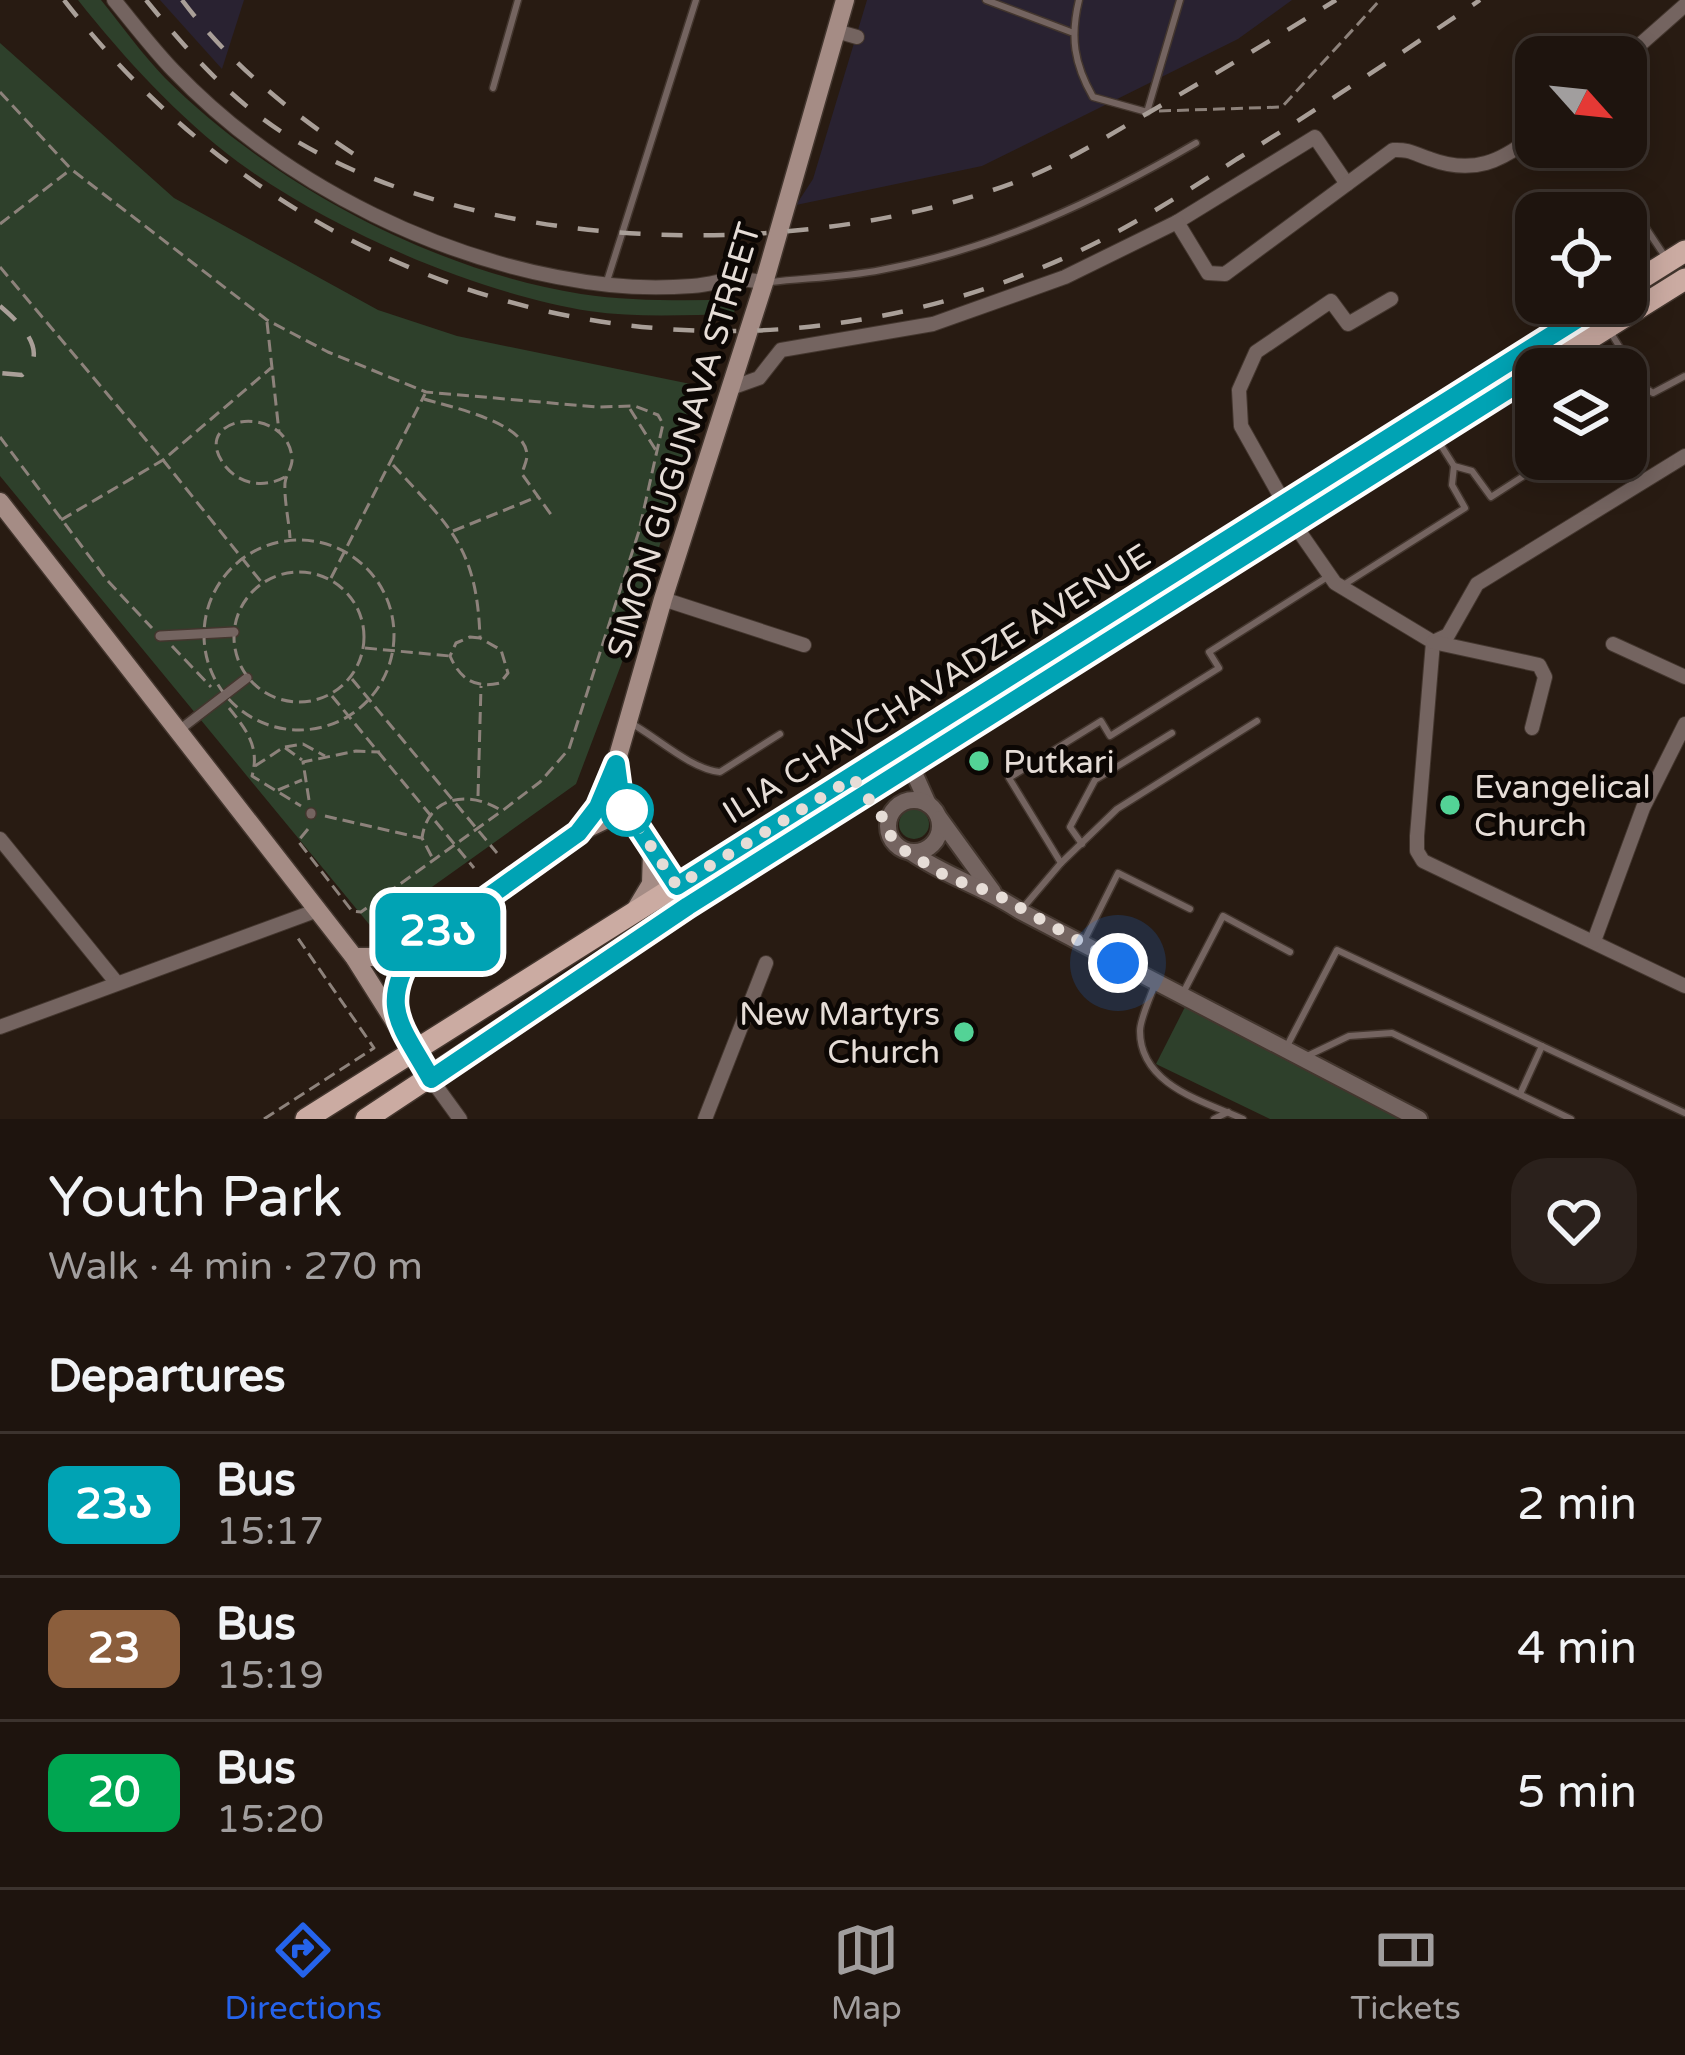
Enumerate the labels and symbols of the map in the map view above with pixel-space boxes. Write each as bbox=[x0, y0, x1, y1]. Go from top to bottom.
north arrow bbox=[1515, 36, 1647, 168]
street label: SIMON GUGUNAVA STREET bbox=[600, 218, 769, 663]
street label: ILIA CHAVCHAVADZE AVENUE bbox=[716, 536, 1158, 832]
place label: Putkari bbox=[1003, 743, 1115, 782]
marker: Putkari bbox=[966, 748, 992, 774]
place label: Evangelical Church bbox=[1474, 768, 1651, 845]
unlabelled marker bbox=[602, 785, 652, 835]
marker: Evangelical Church bbox=[1437, 792, 1463, 818]
line badge: 23ა bbox=[369, 893, 507, 971]
your location bbox=[1088, 933, 1148, 993]
place label: New Martyrs Church bbox=[739, 995, 940, 1072]
marker: New Martyrs Church bbox=[951, 1019, 977, 1045]

